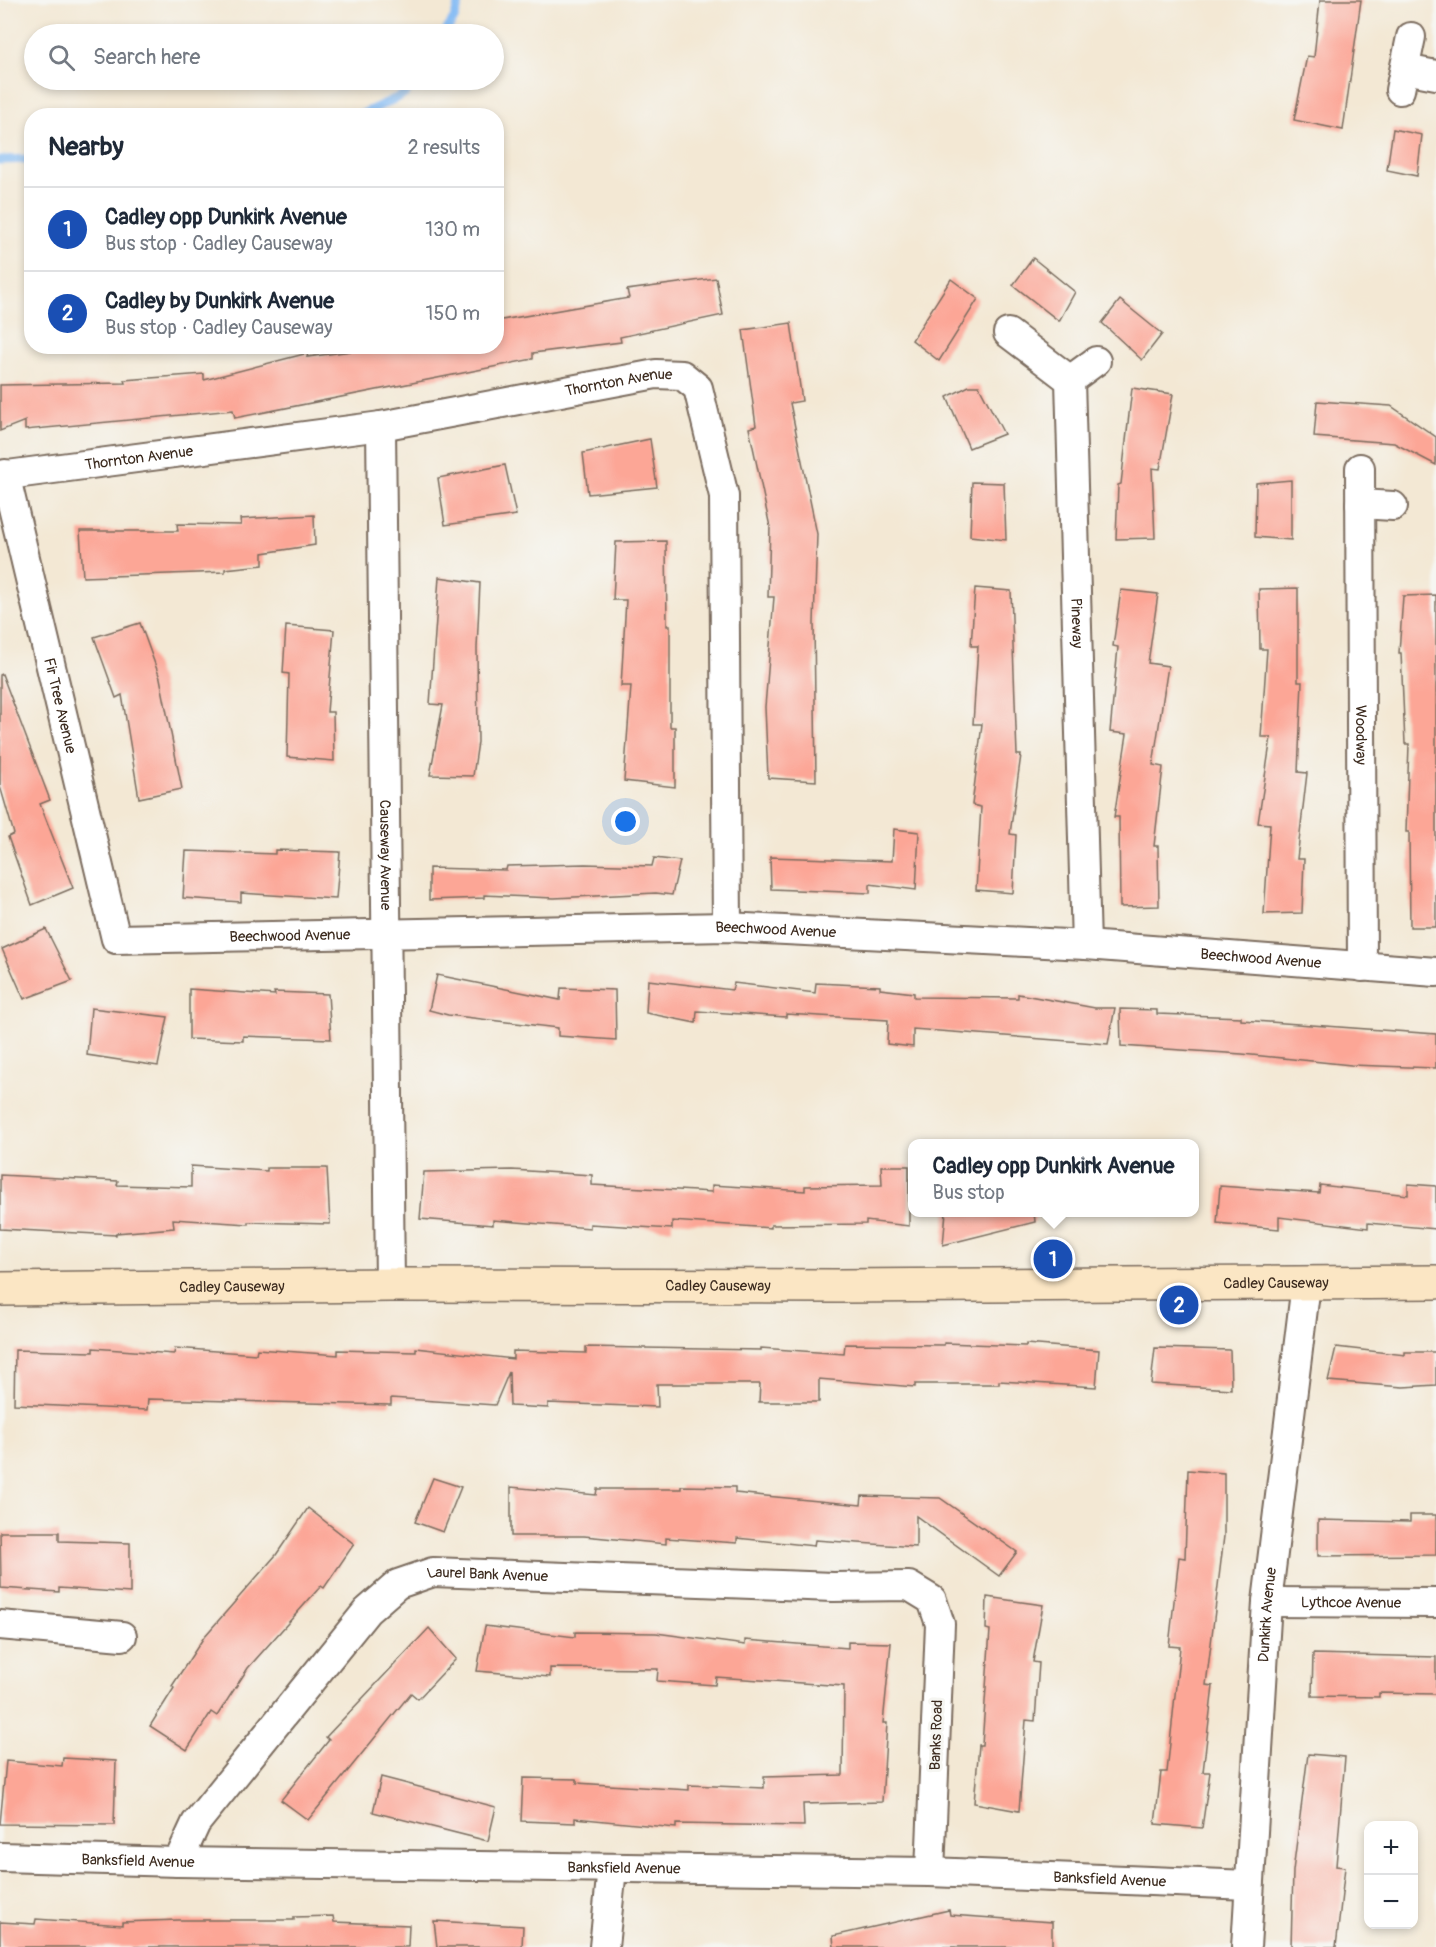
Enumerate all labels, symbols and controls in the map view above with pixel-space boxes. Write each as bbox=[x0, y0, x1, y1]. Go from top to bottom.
search box bbox=[24, 24, 504, 90]
icon: search bbox=[45, 41, 78, 74]
text: Search here bbox=[93, 43, 200, 71]
text: Nearby bbox=[48, 131, 124, 163]
text: 2 results bbox=[408, 135, 480, 160]
text: Cadley opp Dunkirk Avenue bbox=[105, 203, 347, 231]
text: 1 bbox=[64, 217, 71, 242]
text: 130 m bbox=[425, 217, 480, 242]
text: Bus stop · Cadley Causeway bbox=[105, 231, 333, 256]
text: Cadley by Dunkirk Avenue bbox=[105, 287, 334, 315]
text: 2 bbox=[62, 301, 73, 326]
text: 150 m bbox=[426, 301, 480, 326]
text: Bus stop · Cadley Causeway bbox=[105, 315, 333, 340]
street label: Thornton Avenue bbox=[563, 365, 673, 401]
street label: Thornton Avenue bbox=[84, 442, 195, 475]
street label: Pineway bbox=[1066, 598, 1087, 649]
street label: Fir Tree Avenue bbox=[39, 656, 80, 756]
street label: Woodway bbox=[1351, 705, 1370, 766]
street label: Causeway Avenue bbox=[375, 800, 395, 911]
your location bbox=[611, 807, 640, 836]
street label: Beechwood Avenue bbox=[715, 918, 837, 942]
street label: Beechwood Avenue bbox=[229, 925, 351, 947]
street label: Beechwood Avenue bbox=[1200, 945, 1322, 973]
popup bbox=[908, 1139, 1199, 1217]
text: Cadley opp Dunkirk Avenue bbox=[933, 1152, 1174, 1180]
text: Bus stop bbox=[933, 1180, 1005, 1205]
pin: 1 bbox=[1034, 1236, 1072, 1282]
street label: Cadley Causeway bbox=[1223, 1274, 1329, 1293]
street label: Cadley Causeway bbox=[179, 1277, 285, 1297]
street label: Cadley Causeway bbox=[665, 1277, 771, 1296]
pin: 2 bbox=[1160, 1282, 1198, 1328]
street label: Laurel Bank Avenue bbox=[424, 1563, 549, 1586]
street label: Dunkirk Avenue bbox=[1254, 1566, 1281, 1663]
street label: Lythcoe Avenue bbox=[1301, 1593, 1402, 1613]
street label: Banks Road bbox=[926, 1699, 947, 1771]
map controls bbox=[1364, 1821, 1418, 1929]
button: + bbox=[1364, 1821, 1418, 1875]
street label: Banksfield Avenue bbox=[81, 1850, 195, 1872]
street label: Banksfield Avenue bbox=[567, 1858, 681, 1879]
street label: Banksfield Avenue bbox=[1053, 1868, 1167, 1892]
button: − bbox=[1364, 1875, 1418, 1929]

